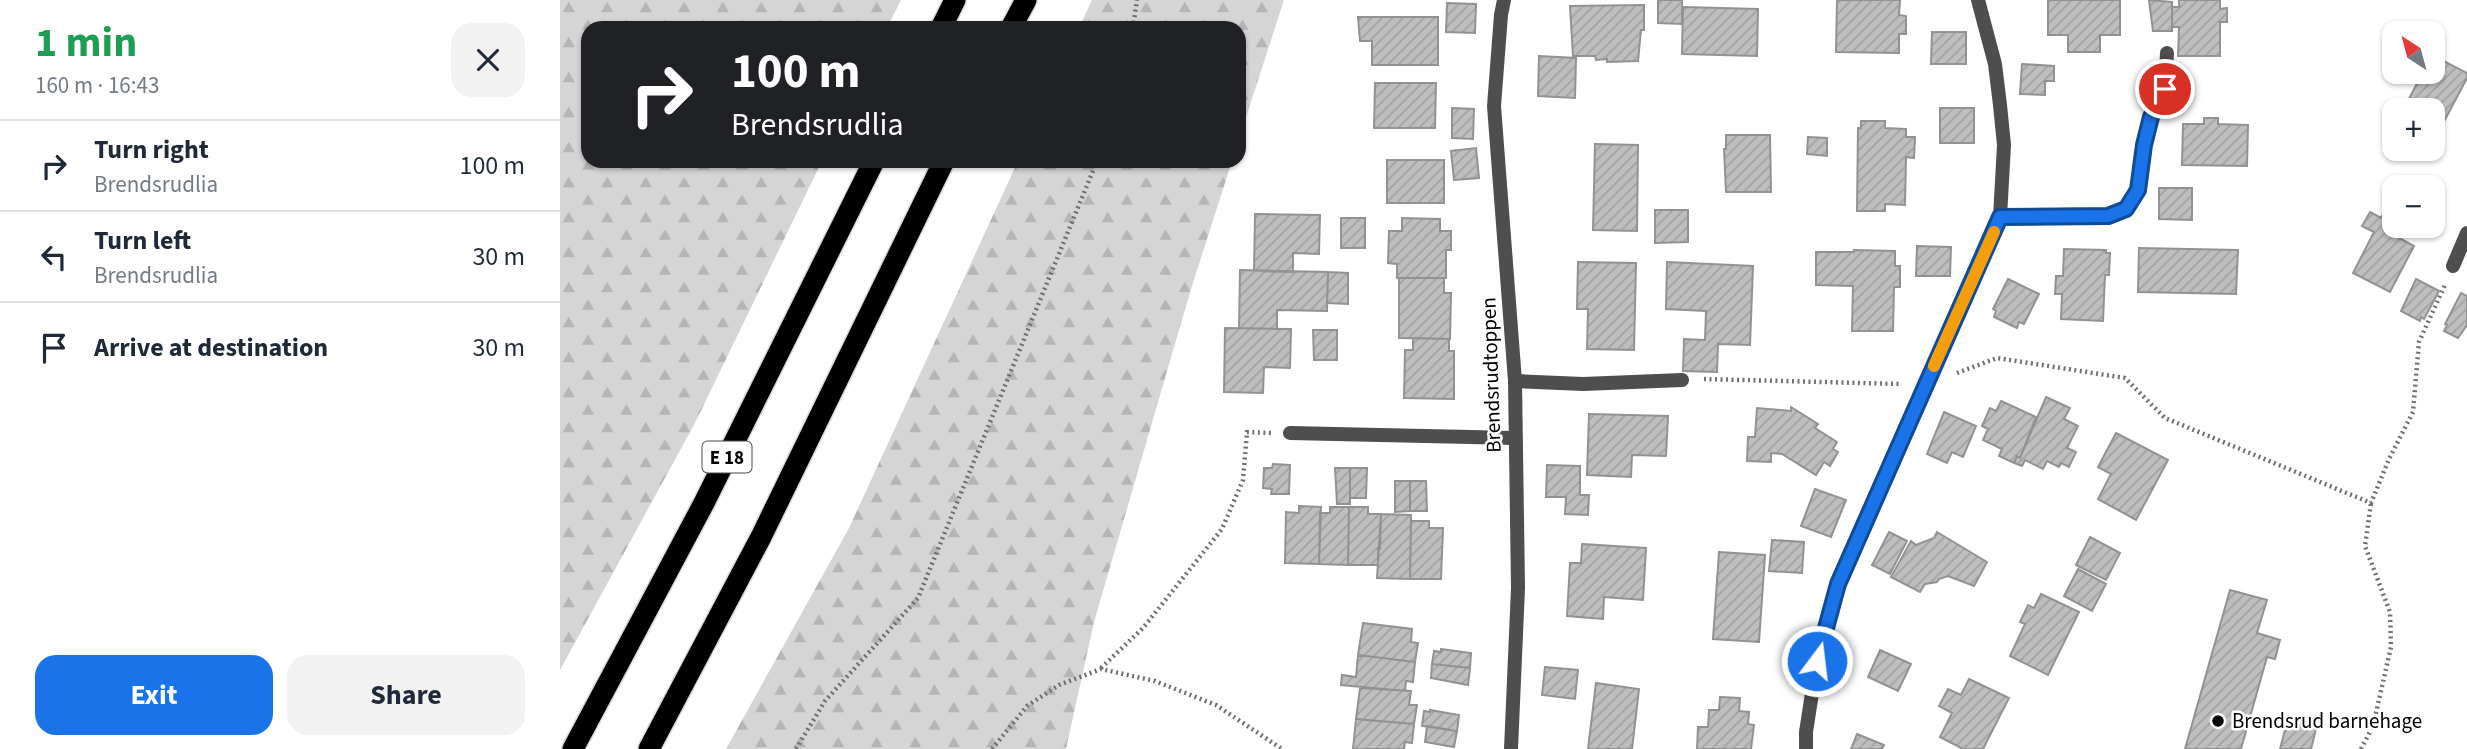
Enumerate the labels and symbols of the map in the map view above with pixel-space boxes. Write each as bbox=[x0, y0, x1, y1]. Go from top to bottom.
north arrow bbox=[2382, 21, 2445, 84]
pin bbox=[2135, 59, 2195, 119]
street label: Brendsrudtoppen bbox=[1473, 297, 1509, 453]
road number: E 18 bbox=[702, 442, 752, 472]
position arrow bbox=[1780, 624, 1854, 698]
place label: Brendsrud barnehage bbox=[2232, 706, 2422, 736]
marker: Brendsrud barnehage bbox=[2210, 713, 2226, 729]

